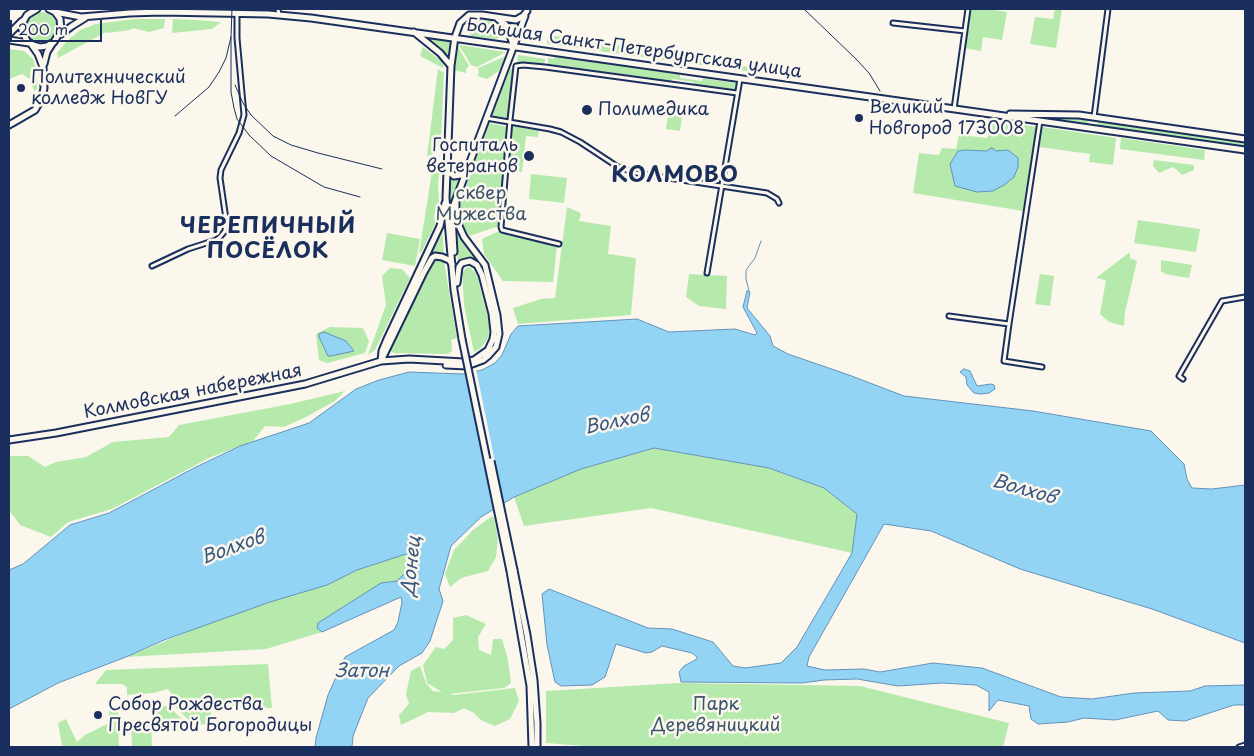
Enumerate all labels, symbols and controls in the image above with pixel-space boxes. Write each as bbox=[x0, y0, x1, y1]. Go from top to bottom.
scale bar bbox=[12, 10, 105, 42]
street label: Большая Санкт-Петербургская улица bbox=[465, 15, 803, 83]
text: 200 m bbox=[18, 17, 68, 40]
place label: Политехнический колледж НовГУ bbox=[31, 67, 186, 110]
marker: Политехнический колледж НовГУ bbox=[15, 82, 27, 94]
place label: Великий Новгород 173008 bbox=[869, 97, 1025, 140]
place label: Полимедика bbox=[598, 99, 709, 121]
marker: Полимедика bbox=[580, 103, 594, 117]
marker: Великий Новгород 173008 bbox=[853, 112, 865, 124]
place label: Госпиталь ветеранов bbox=[426, 135, 518, 178]
marker: Госпиталь ветеранов bbox=[522, 149, 536, 163]
district label: КОЛМОВО bbox=[612, 163, 738, 189]
park label: сквер Мужества bbox=[436, 183, 526, 225]
district label: ЧЕРЕПИЧНЫЙ ПОСЁЛОК bbox=[179, 214, 357, 266]
street label: Колмовская набережная bbox=[82, 360, 304, 424]
water label: Волхов bbox=[582, 404, 652, 440]
water label: Волхов bbox=[989, 470, 1059, 510]
water label: Волхов bbox=[198, 526, 268, 570]
water label: Донец bbox=[398, 535, 426, 597]
water label: Затон bbox=[335, 661, 389, 683]
place label: Собор Рождества Пресвятой Богородицы bbox=[108, 694, 312, 736]
park label: Парк Деревяницкий bbox=[652, 694, 780, 736]
marker: Собор Рождества Пресвятой Богородицы bbox=[92, 709, 104, 721]

